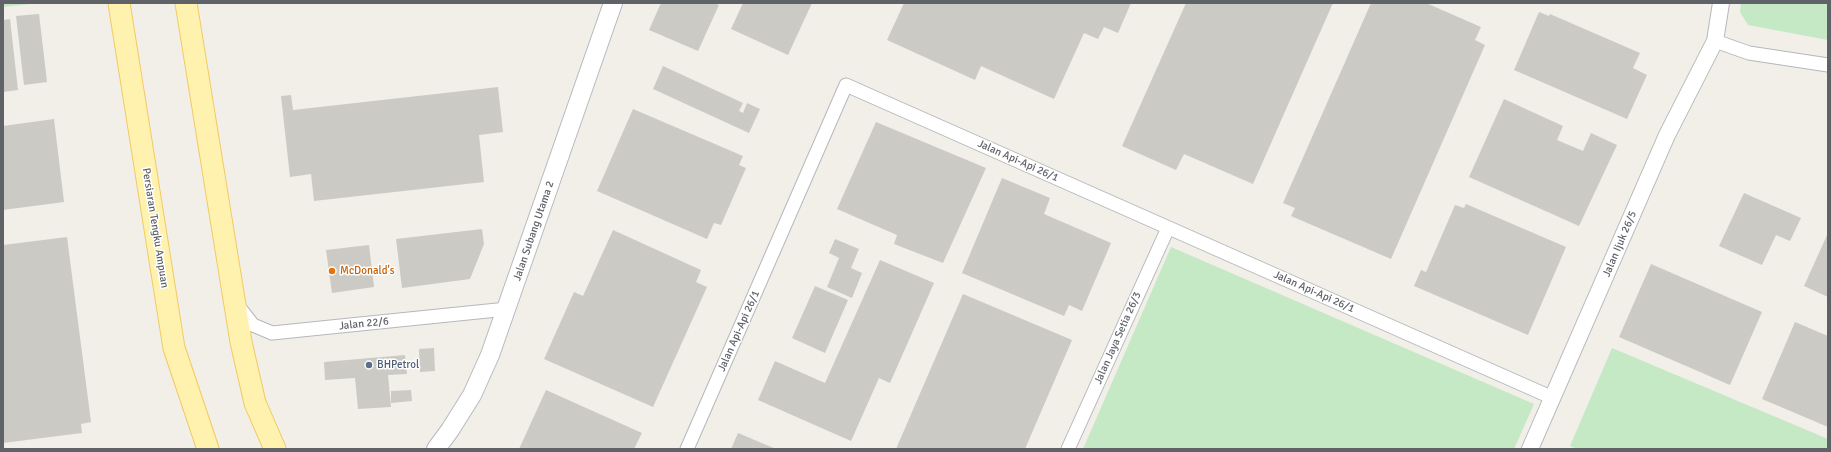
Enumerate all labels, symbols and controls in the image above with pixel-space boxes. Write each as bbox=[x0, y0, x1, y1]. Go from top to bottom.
street label: Jalan Api-Api 26/1 bbox=[975, 137, 1061, 185]
street label: Persiaran Tengku Ampuan bbox=[139, 167, 171, 289]
street label: Jalan Subang Utama 2 bbox=[511, 179, 557, 283]
street label: Jalan Ijuk 26/5 bbox=[1600, 209, 1640, 279]
place label: McDonald's bbox=[340, 264, 395, 278]
marker: McDonald's bbox=[327, 266, 337, 276]
street label: Jalan Api-Api 26/1 bbox=[1271, 268, 1357, 316]
street label: Jalan Api-Api 26/1 bbox=[715, 288, 763, 374]
street label: Jalan Jaya Setia 26/3 bbox=[1092, 290, 1144, 386]
street label: Jalan 22/6 bbox=[338, 315, 390, 333]
place label: BHPetrol bbox=[377, 358, 419, 372]
marker: BHPetrol bbox=[364, 360, 374, 370]

